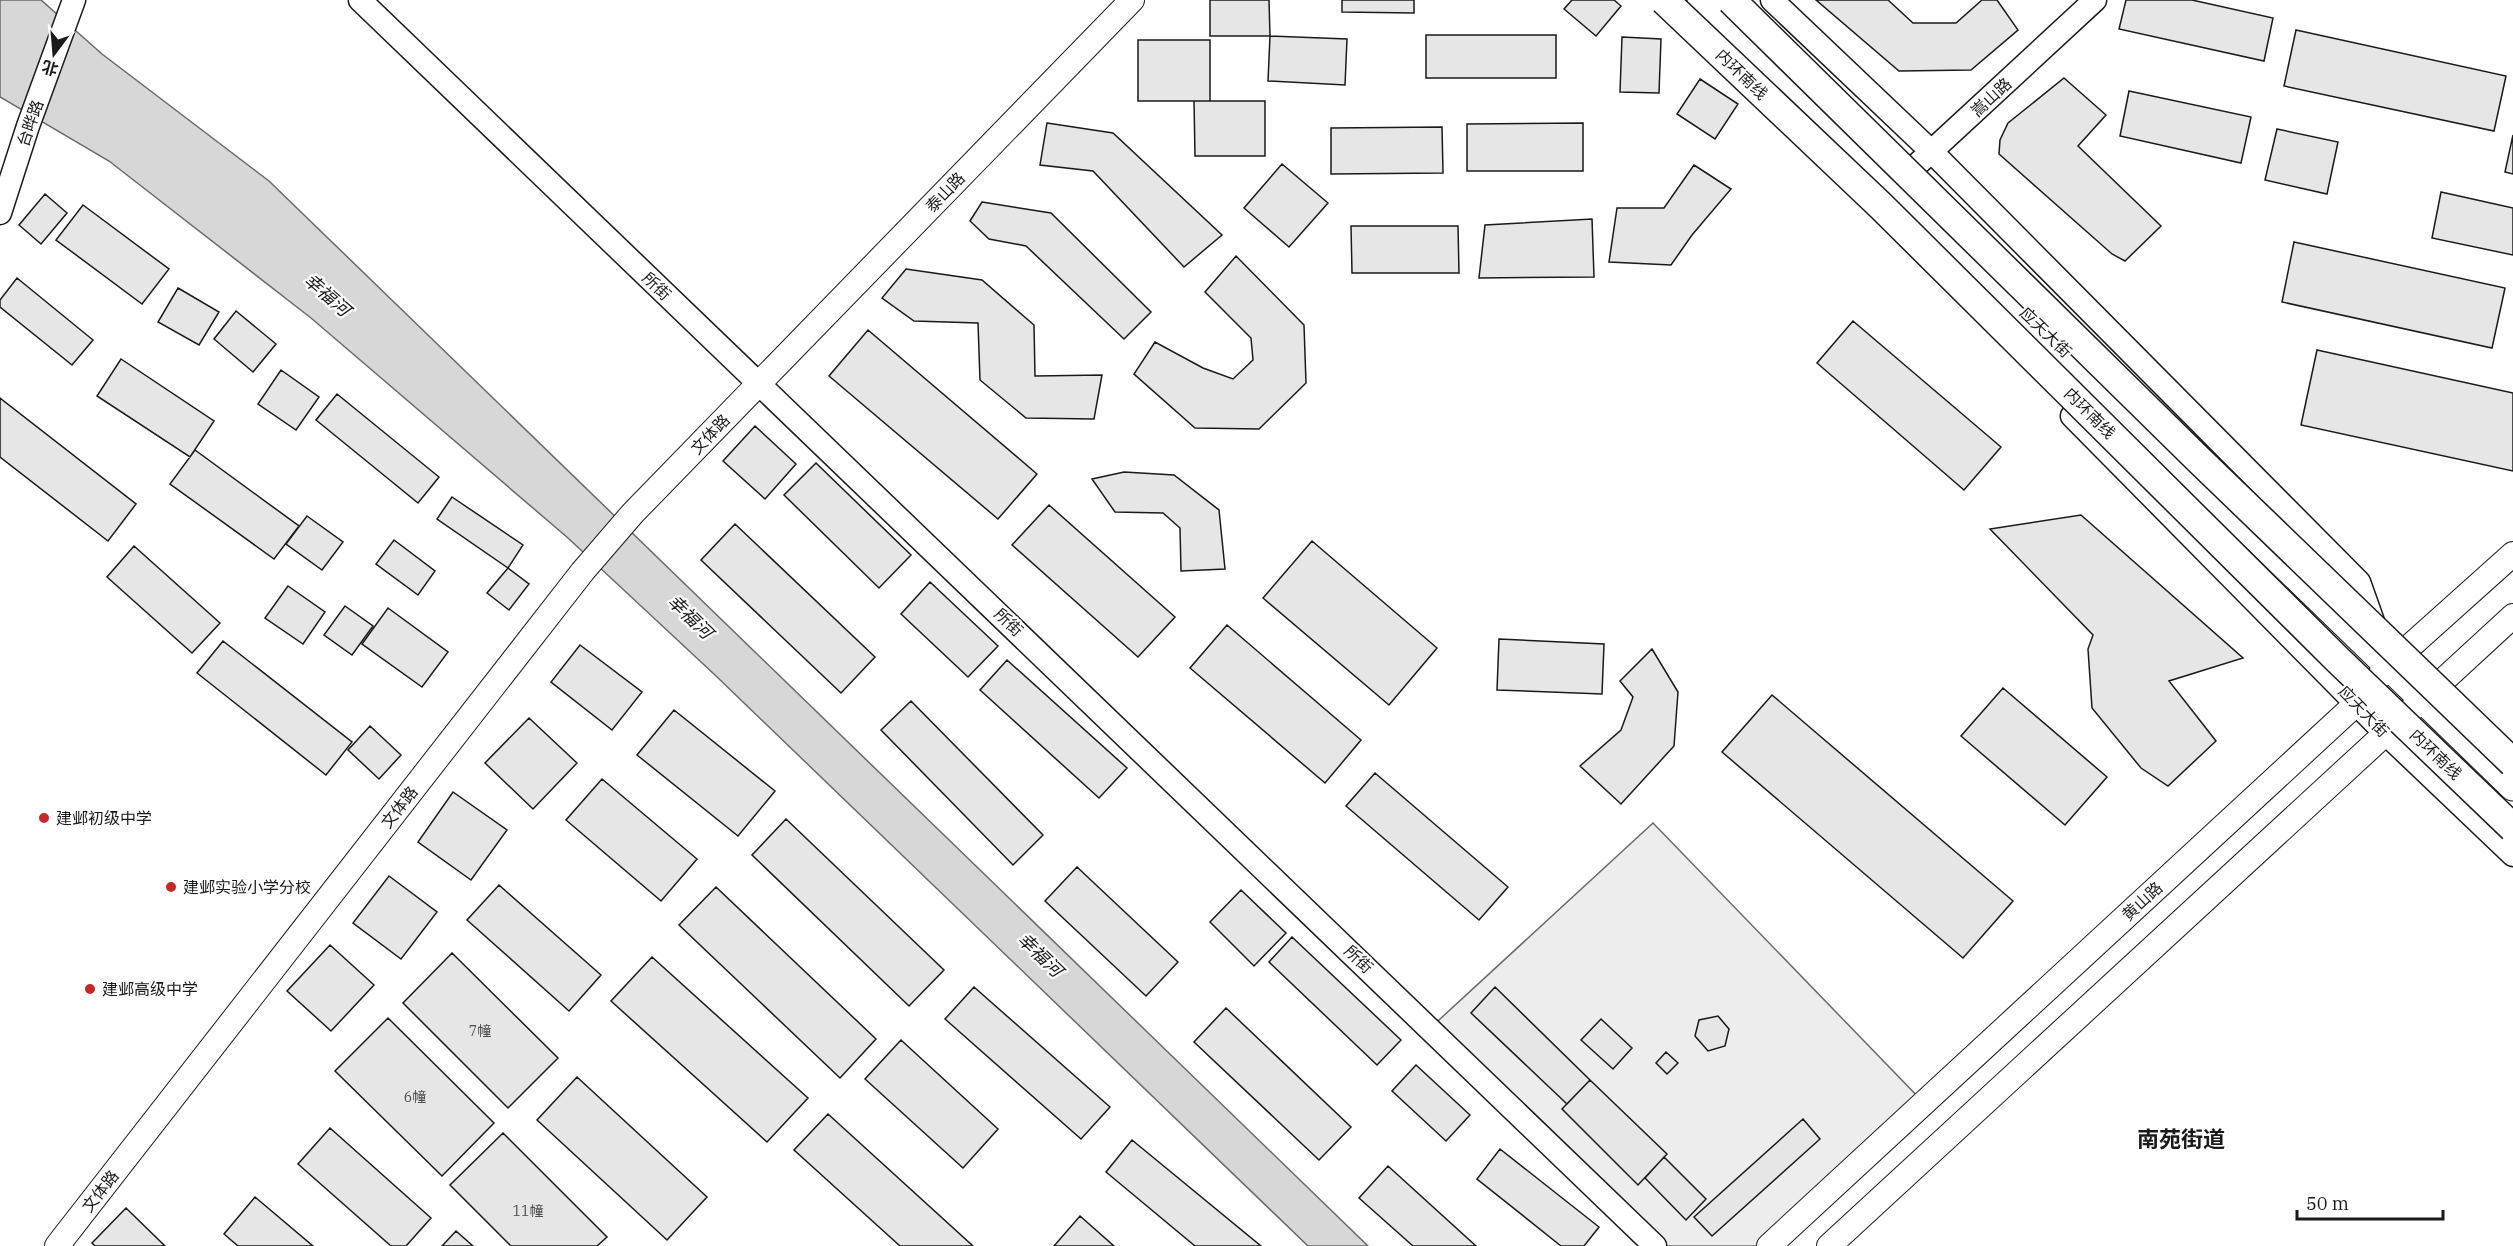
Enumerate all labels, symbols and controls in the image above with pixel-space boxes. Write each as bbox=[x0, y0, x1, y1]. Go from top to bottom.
north arrow bbox=[24, 24, 84, 84]
street label: 内环南线 bbox=[1712, 45, 1772, 103]
text: 北 bbox=[39, 57, 60, 80]
street label: 嵩山路 bbox=[1967, 73, 2015, 121]
street label: 台晔路 bbox=[13, 97, 47, 149]
street label: 泰山路 bbox=[921, 168, 969, 216]
water label: 幸福河 bbox=[299, 268, 358, 323]
street label: 所街 bbox=[639, 268, 675, 304]
street label: 应天大街 bbox=[2016, 303, 2076, 361]
street label: 内环南线 bbox=[2060, 383, 2120, 443]
street label: 文体路 bbox=[686, 410, 734, 458]
water label: 幸福河 bbox=[663, 590, 720, 646]
street label: 所街 bbox=[991, 604, 1027, 640]
street label: 应天大街 bbox=[2335, 681, 2393, 741]
street label: 内环南线 bbox=[2406, 725, 2466, 783]
street label: 文体路 bbox=[376, 782, 422, 832]
place label: 建邺初级中学 bbox=[56, 808, 152, 828]
marker: 建邺初级中学 bbox=[37, 811, 51, 825]
place label: 建邺实验小学分校 bbox=[183, 877, 311, 897]
street label: 黄山路 bbox=[2118, 877, 2166, 925]
marker: 建邺实验小学分校 bbox=[164, 880, 178, 894]
water label: 幸福河 bbox=[1013, 928, 1070, 984]
street label: 所街 bbox=[1341, 941, 1377, 977]
place label: 建邺高级中学 bbox=[102, 979, 198, 999]
marker: 建邺高级中学 bbox=[83, 982, 97, 996]
house number: 7幢 bbox=[469, 1022, 491, 1040]
house number: 6幢 bbox=[404, 1088, 426, 1106]
district label: 南苑街道 bbox=[2137, 1124, 2225, 1153]
street label: 文体路 bbox=[77, 1166, 123, 1216]
scale bar bbox=[2297, 1183, 2442, 1221]
text: 50 m bbox=[2306, 1192, 2349, 1215]
house number: 11幢 bbox=[513, 1202, 543, 1220]

